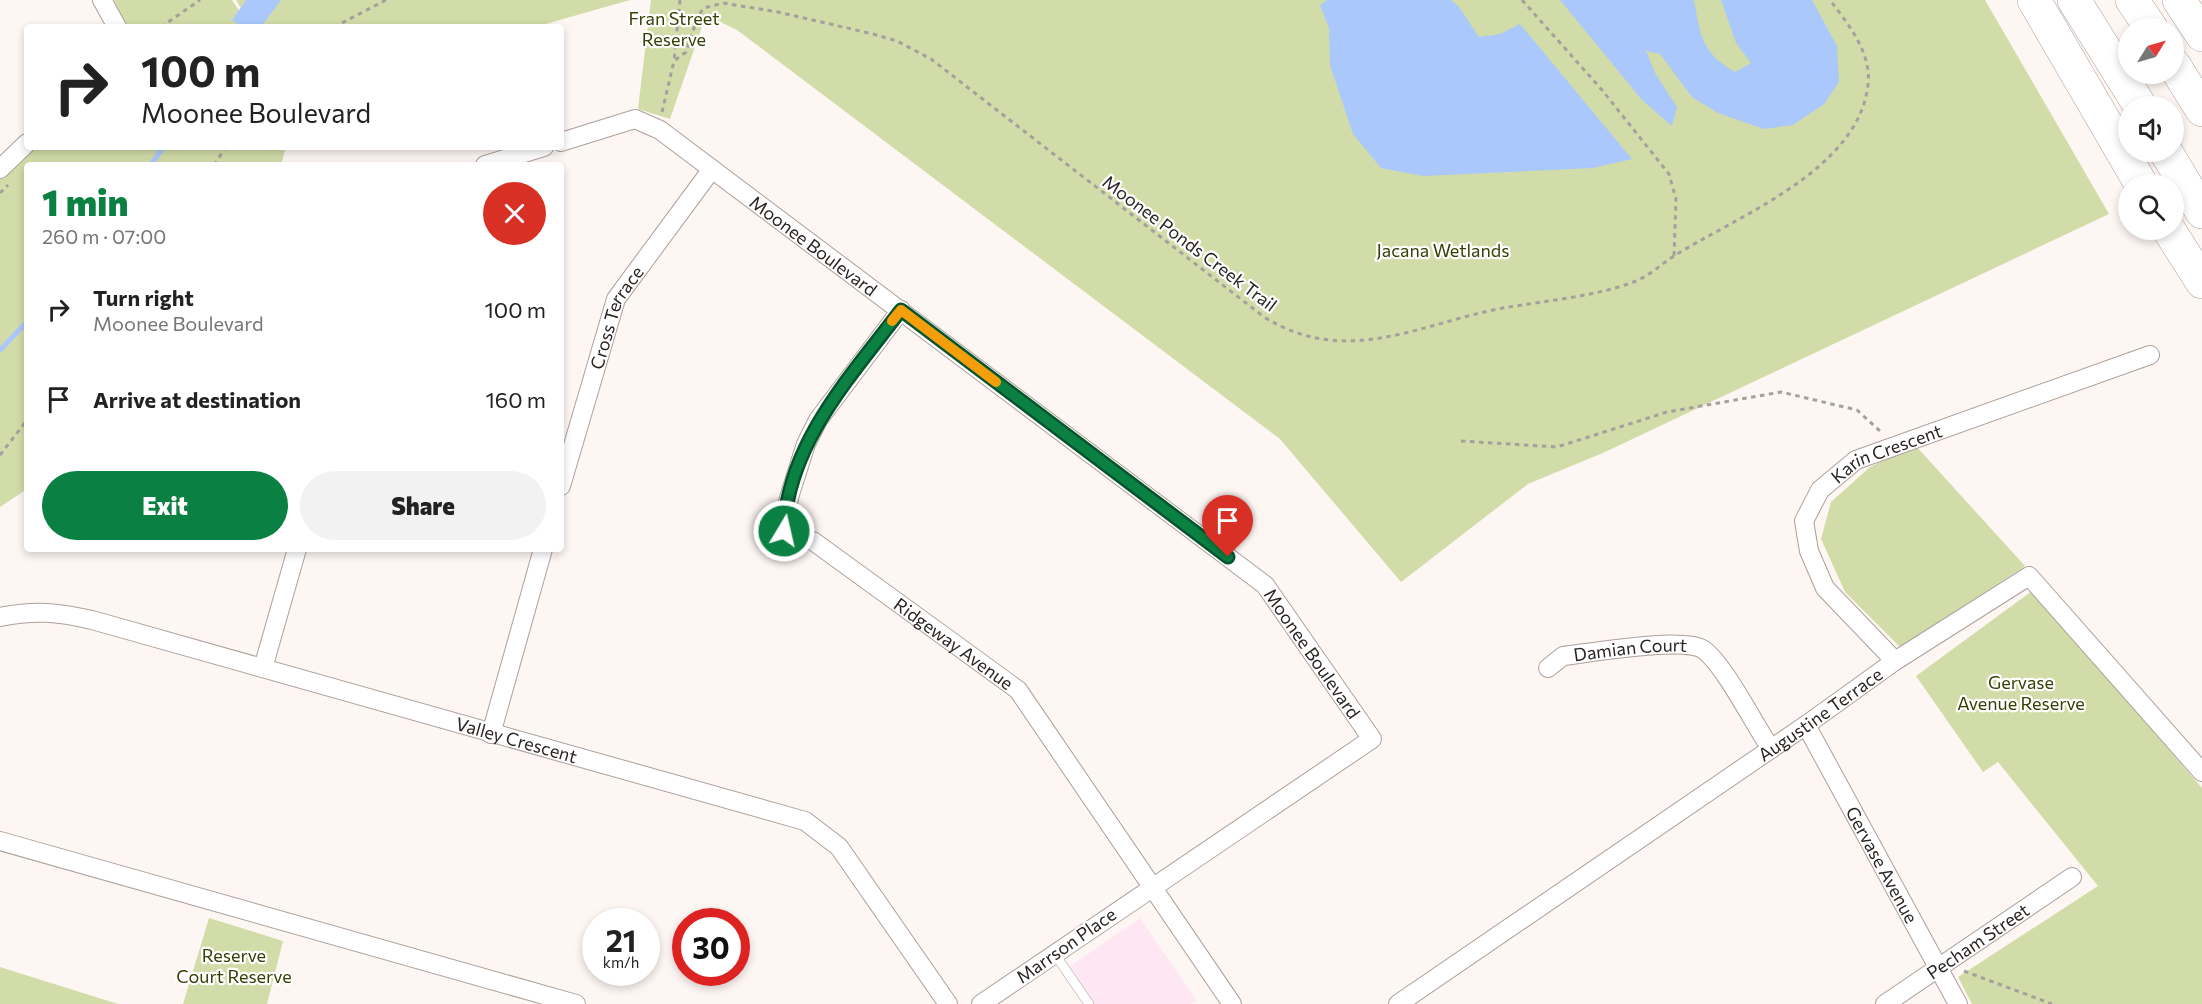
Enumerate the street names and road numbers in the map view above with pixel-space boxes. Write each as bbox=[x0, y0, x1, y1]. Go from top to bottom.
street label: Moonee Ponds Creek Trail bbox=[1098, 170, 1282, 316]
street label: Moonee Boulevard bbox=[746, 191, 882, 300]
street label: Cross Terrace bbox=[585, 261, 648, 372]
street label: Karin Crescent bbox=[1826, 419, 1945, 487]
street label: Moonee Boulevard bbox=[1260, 584, 1365, 723]
street label: Ridgeway Avenue bbox=[890, 593, 1018, 694]
street label: Damian Court bbox=[1572, 633, 1688, 666]
street label: Augustine Terrace bbox=[1754, 663, 1887, 766]
street label: Valley Crescent bbox=[453, 712, 580, 767]
street label: Gervase Avenue bbox=[1841, 802, 1923, 927]
street label: Pecham Street bbox=[1922, 898, 2033, 984]
street label: Marrson Place bbox=[1012, 902, 1120, 988]

